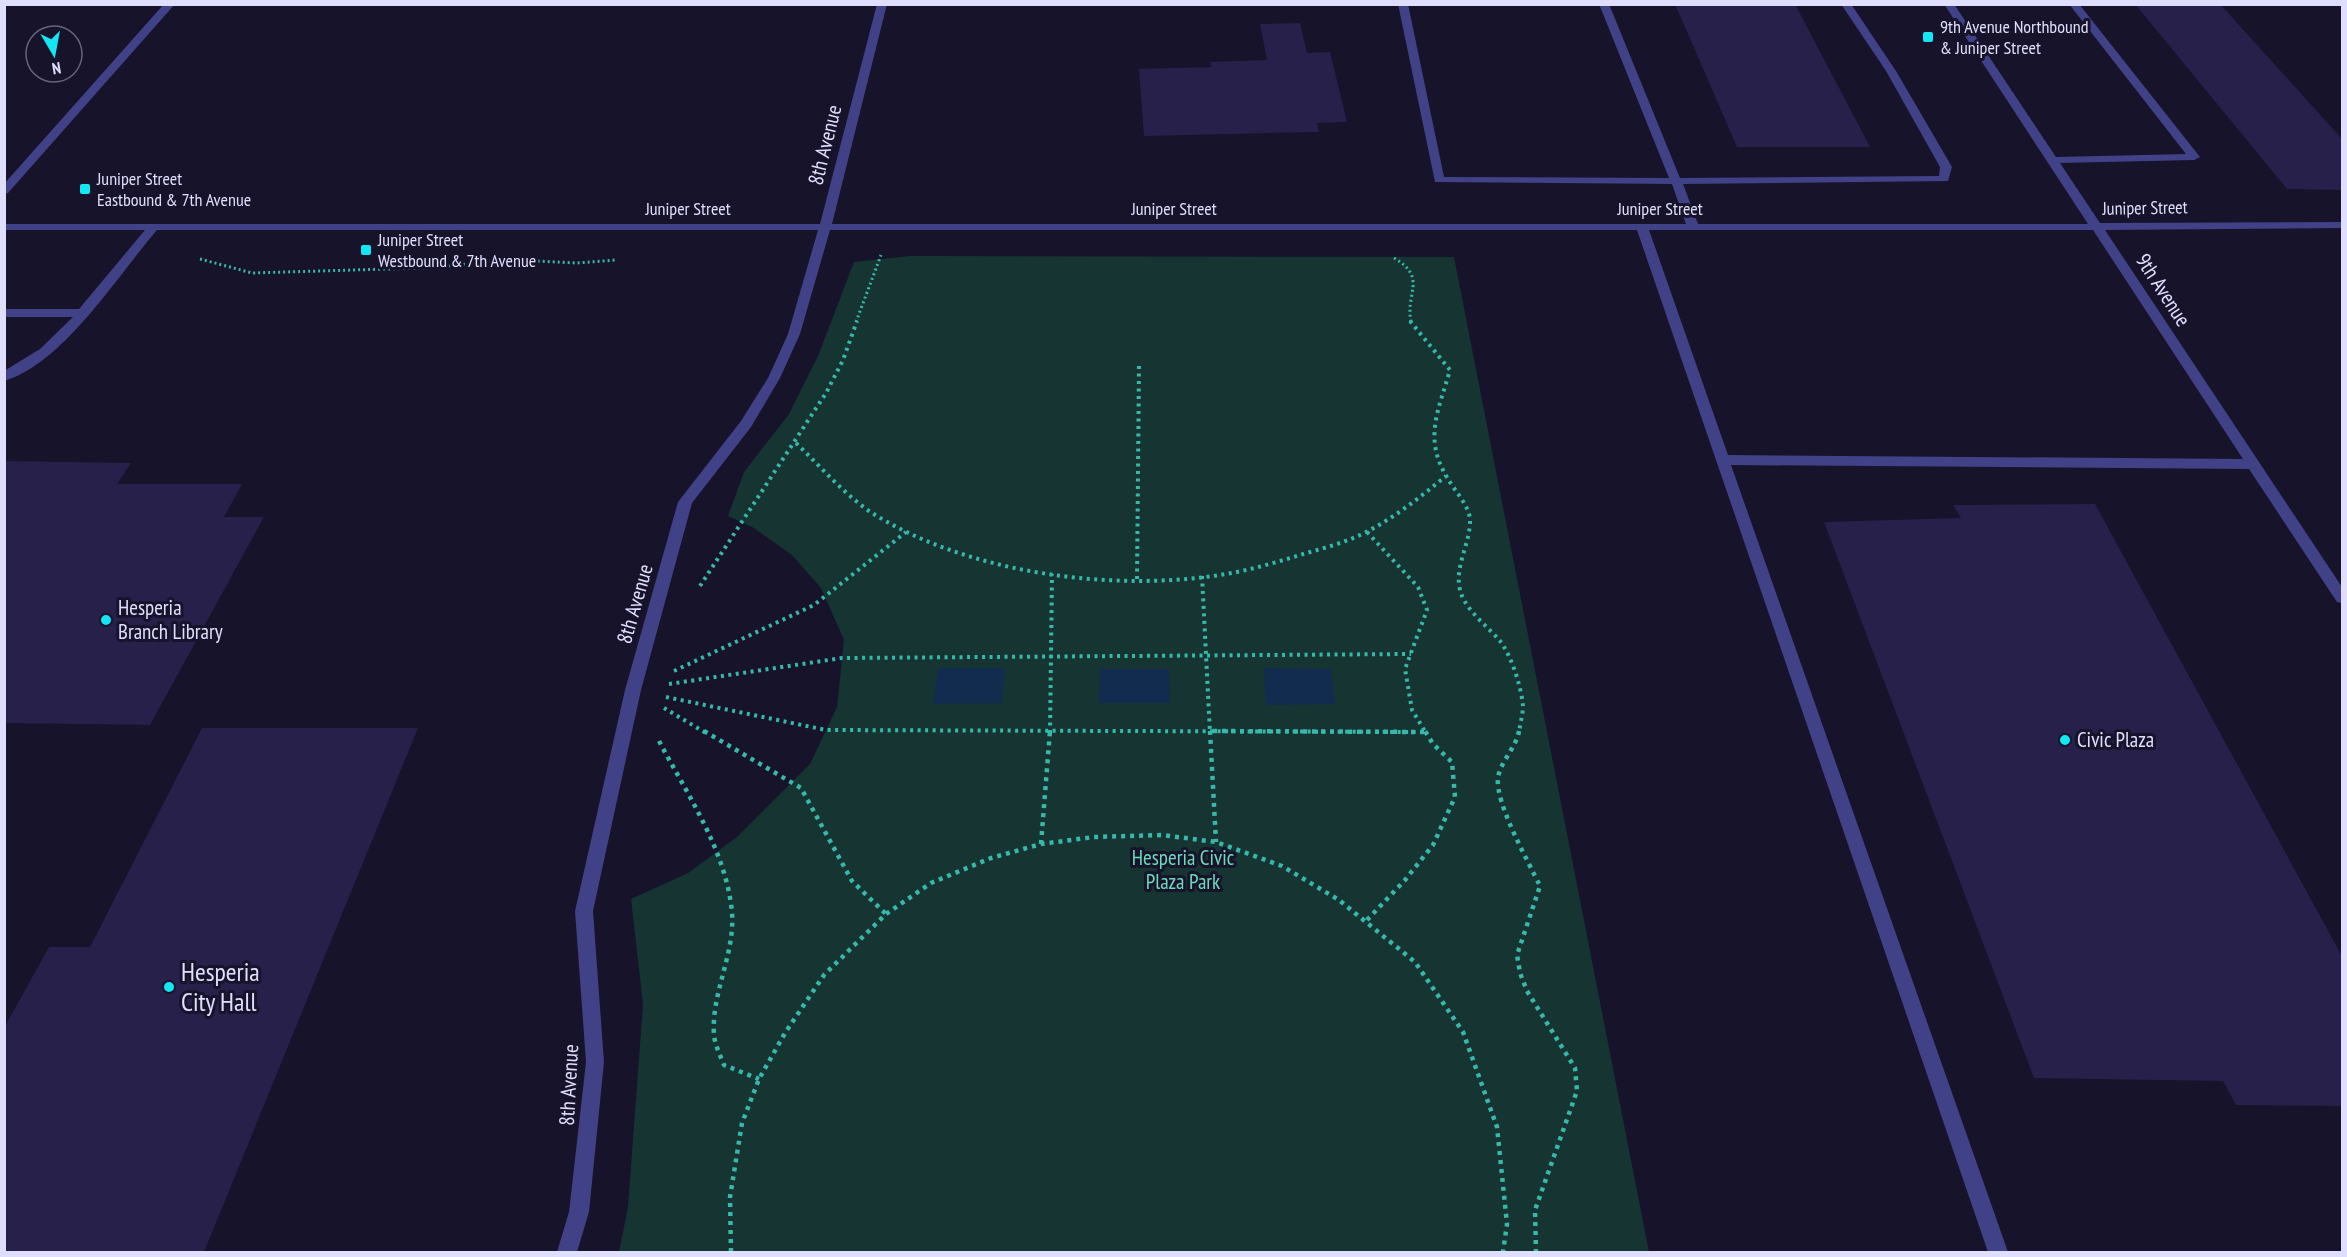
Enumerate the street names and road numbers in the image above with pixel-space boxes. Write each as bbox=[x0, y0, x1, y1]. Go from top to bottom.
street label: 8th Avenue bbox=[802, 102, 847, 188]
street label: Juniper Street bbox=[2101, 195, 2188, 220]
street label: Juniper Street bbox=[644, 197, 731, 220]
street label: Juniper Street bbox=[1130, 197, 1217, 220]
street label: Juniper Street bbox=[1616, 197, 1703, 220]
street label: 9th Avenue bbox=[2130, 248, 2197, 331]
street label: 8th Avenue bbox=[610, 561, 659, 647]
street label: 8th Avenue bbox=[553, 1044, 584, 1126]

